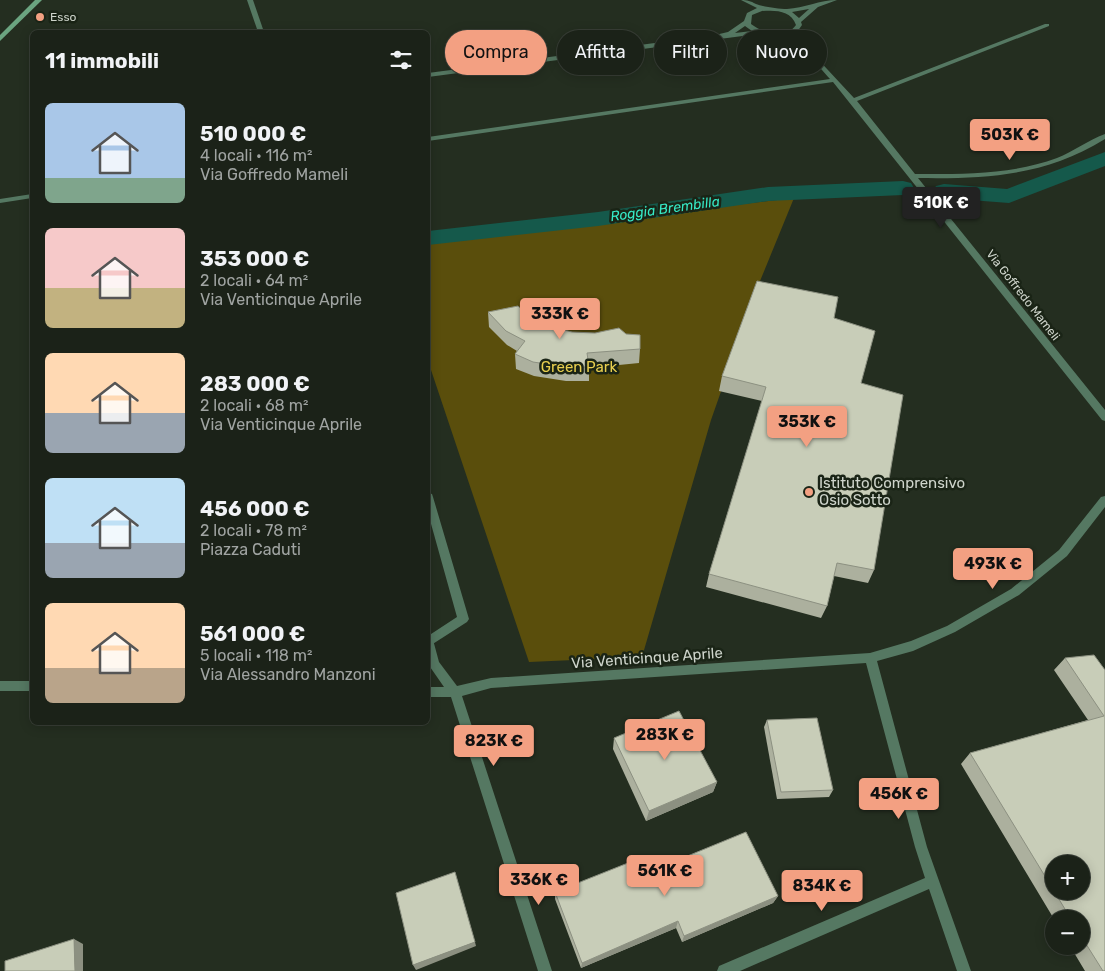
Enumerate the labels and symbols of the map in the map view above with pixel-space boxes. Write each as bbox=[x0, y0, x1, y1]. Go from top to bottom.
place label: Esso bbox=[50, 10, 77, 24]
marker: Esso bbox=[34, 11, 46, 23]
pin: 503K € bbox=[969, 119, 1051, 161]
pin: 510K € bbox=[900, 186, 982, 229]
water label: Roggia Brembilla bbox=[609, 193, 721, 225]
street label: Via Goffredo Mameli bbox=[983, 247, 1063, 343]
pin: 333K € bbox=[519, 298, 601, 340]
park label: Green Park bbox=[541, 358, 618, 376]
pin: 353K € bbox=[766, 406, 848, 448]
place label: Istituto Comprensivo Osio Sotto bbox=[819, 474, 965, 509]
marker: Istituto Comprensivo Osio Sotto bbox=[803, 486, 815, 498]
pin: 493K € bbox=[952, 548, 1034, 590]
street label: Via Venticinque Aprile bbox=[571, 644, 723, 672]
pin: 283K € bbox=[624, 718, 706, 761]
pin: 823K € bbox=[453, 724, 535, 767]
pin: 456K € bbox=[858, 778, 940, 820]
pin: 561K € bbox=[624, 854, 706, 897]
pin: 336K € bbox=[498, 864, 580, 906]
pin: 834K € bbox=[781, 870, 863, 912]

